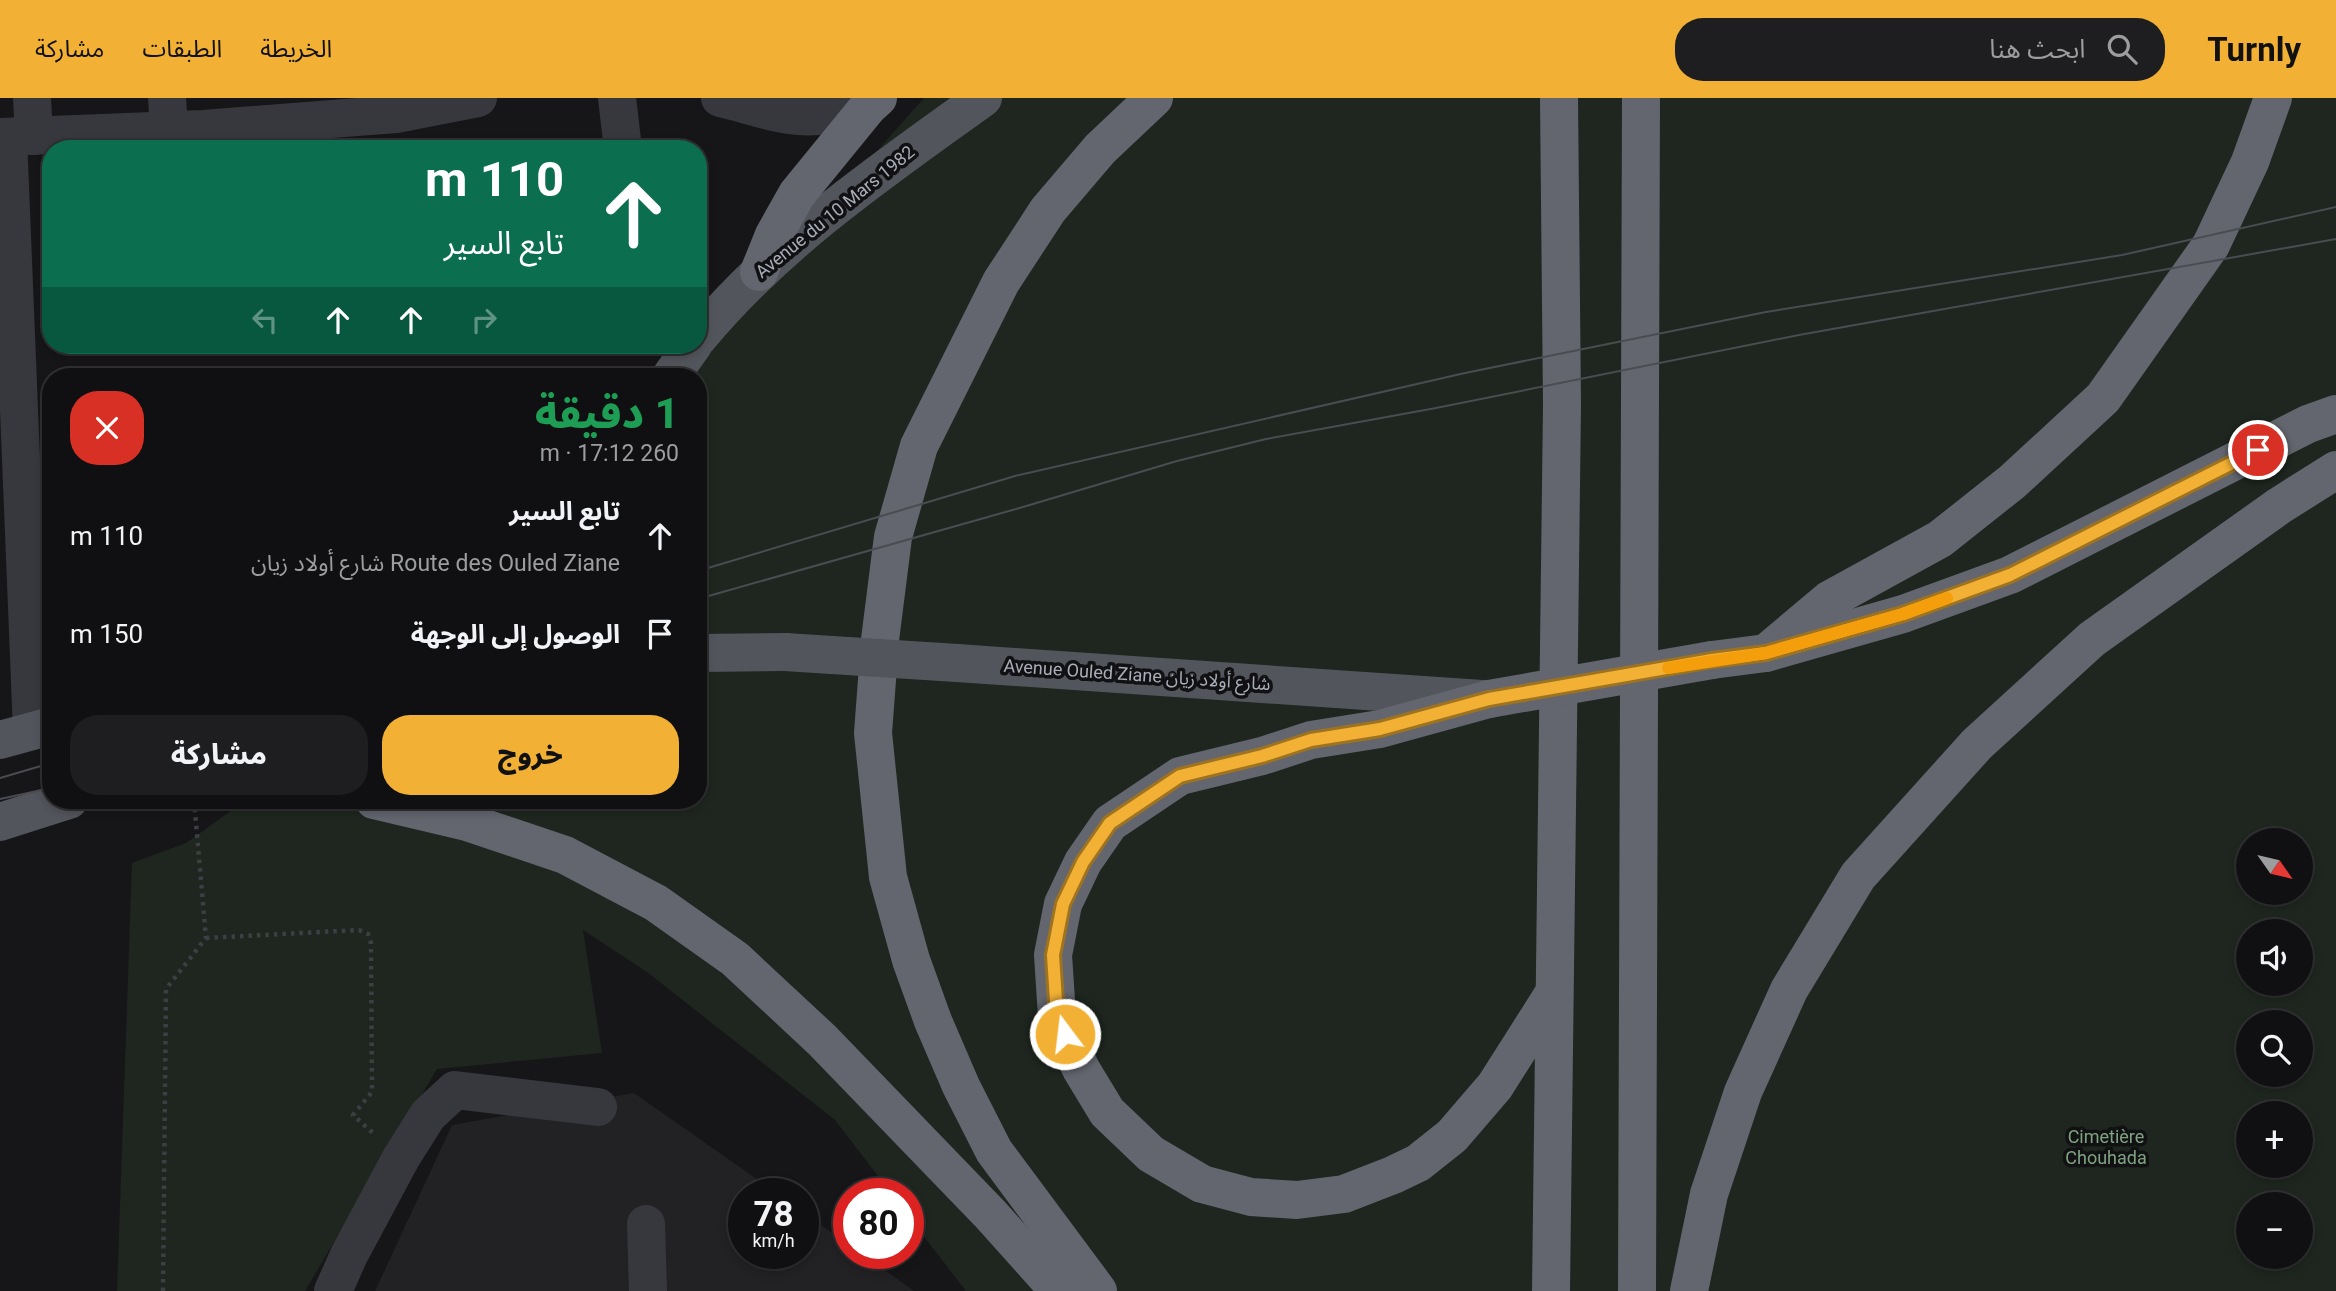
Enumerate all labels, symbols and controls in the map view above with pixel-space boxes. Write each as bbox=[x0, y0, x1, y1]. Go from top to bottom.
search box bbox=[1675, 18, 2165, 81]
icon: search bbox=[2103, 30, 2141, 68]
text: Turnly bbox=[2207, 30, 2301, 69]
text: ابحث هنا bbox=[1989, 34, 2085, 64]
text: مشاركة bbox=[35, 35, 104, 63]
text: الطبقات bbox=[142, 35, 222, 63]
text: الخريطة bbox=[260, 35, 332, 63]
street label: Avenue du 10 Mars 1982 bbox=[751, 141, 918, 282]
text: 110 m bbox=[425, 151, 564, 208]
icon: ahead bbox=[588, 168, 679, 259]
text: تابع السير bbox=[444, 224, 564, 262]
icon: left bbox=[246, 301, 284, 339]
icon: ahead bbox=[319, 301, 357, 339]
icon: ahead bbox=[392, 301, 430, 339]
icon: right bbox=[465, 301, 503, 339]
text: 1 دقيقة bbox=[535, 389, 679, 438]
button: close bbox=[70, 391, 144, 465]
pin bbox=[2228, 420, 2288, 480]
icon: arrive bbox=[2239, 431, 2277, 469]
text: 260 m · 17:12 bbox=[540, 440, 679, 467]
text: تابع السير bbox=[509, 496, 620, 526]
icon: ahead bbox=[641, 517, 679, 555]
text: 110 m bbox=[70, 521, 143, 551]
text: Route des Ouled Ziane شارع أولاد زيان bbox=[251, 550, 620, 577]
icon: arrive bbox=[641, 615, 679, 653]
text: 150 m bbox=[70, 619, 143, 649]
text: الوصول إلى الوجهة bbox=[411, 619, 620, 649]
street label: Avenue Ouled Ziane شارع أولاد زيان bbox=[1003, 654, 1271, 698]
button: مشاركة bbox=[70, 715, 368, 795]
button: خروج bbox=[382, 715, 679, 795]
north arrow bbox=[2236, 828, 2314, 905]
map controls bbox=[2236, 828, 2313, 1269]
button: sound bbox=[2236, 919, 2313, 996]
position arrow bbox=[1028, 997, 1102, 1071]
button: search bbox=[2236, 1010, 2313, 1087]
button: + bbox=[2236, 1101, 2313, 1178]
park label: Cimetière Chouhada bbox=[2065, 1126, 2147, 1168]
speed limit sign: 80 bbox=[833, 1178, 924, 1269]
button: − bbox=[2236, 1192, 2313, 1269]
text: 78 bbox=[753, 1194, 794, 1235]
text: km/h bbox=[752, 1230, 795, 1251]

